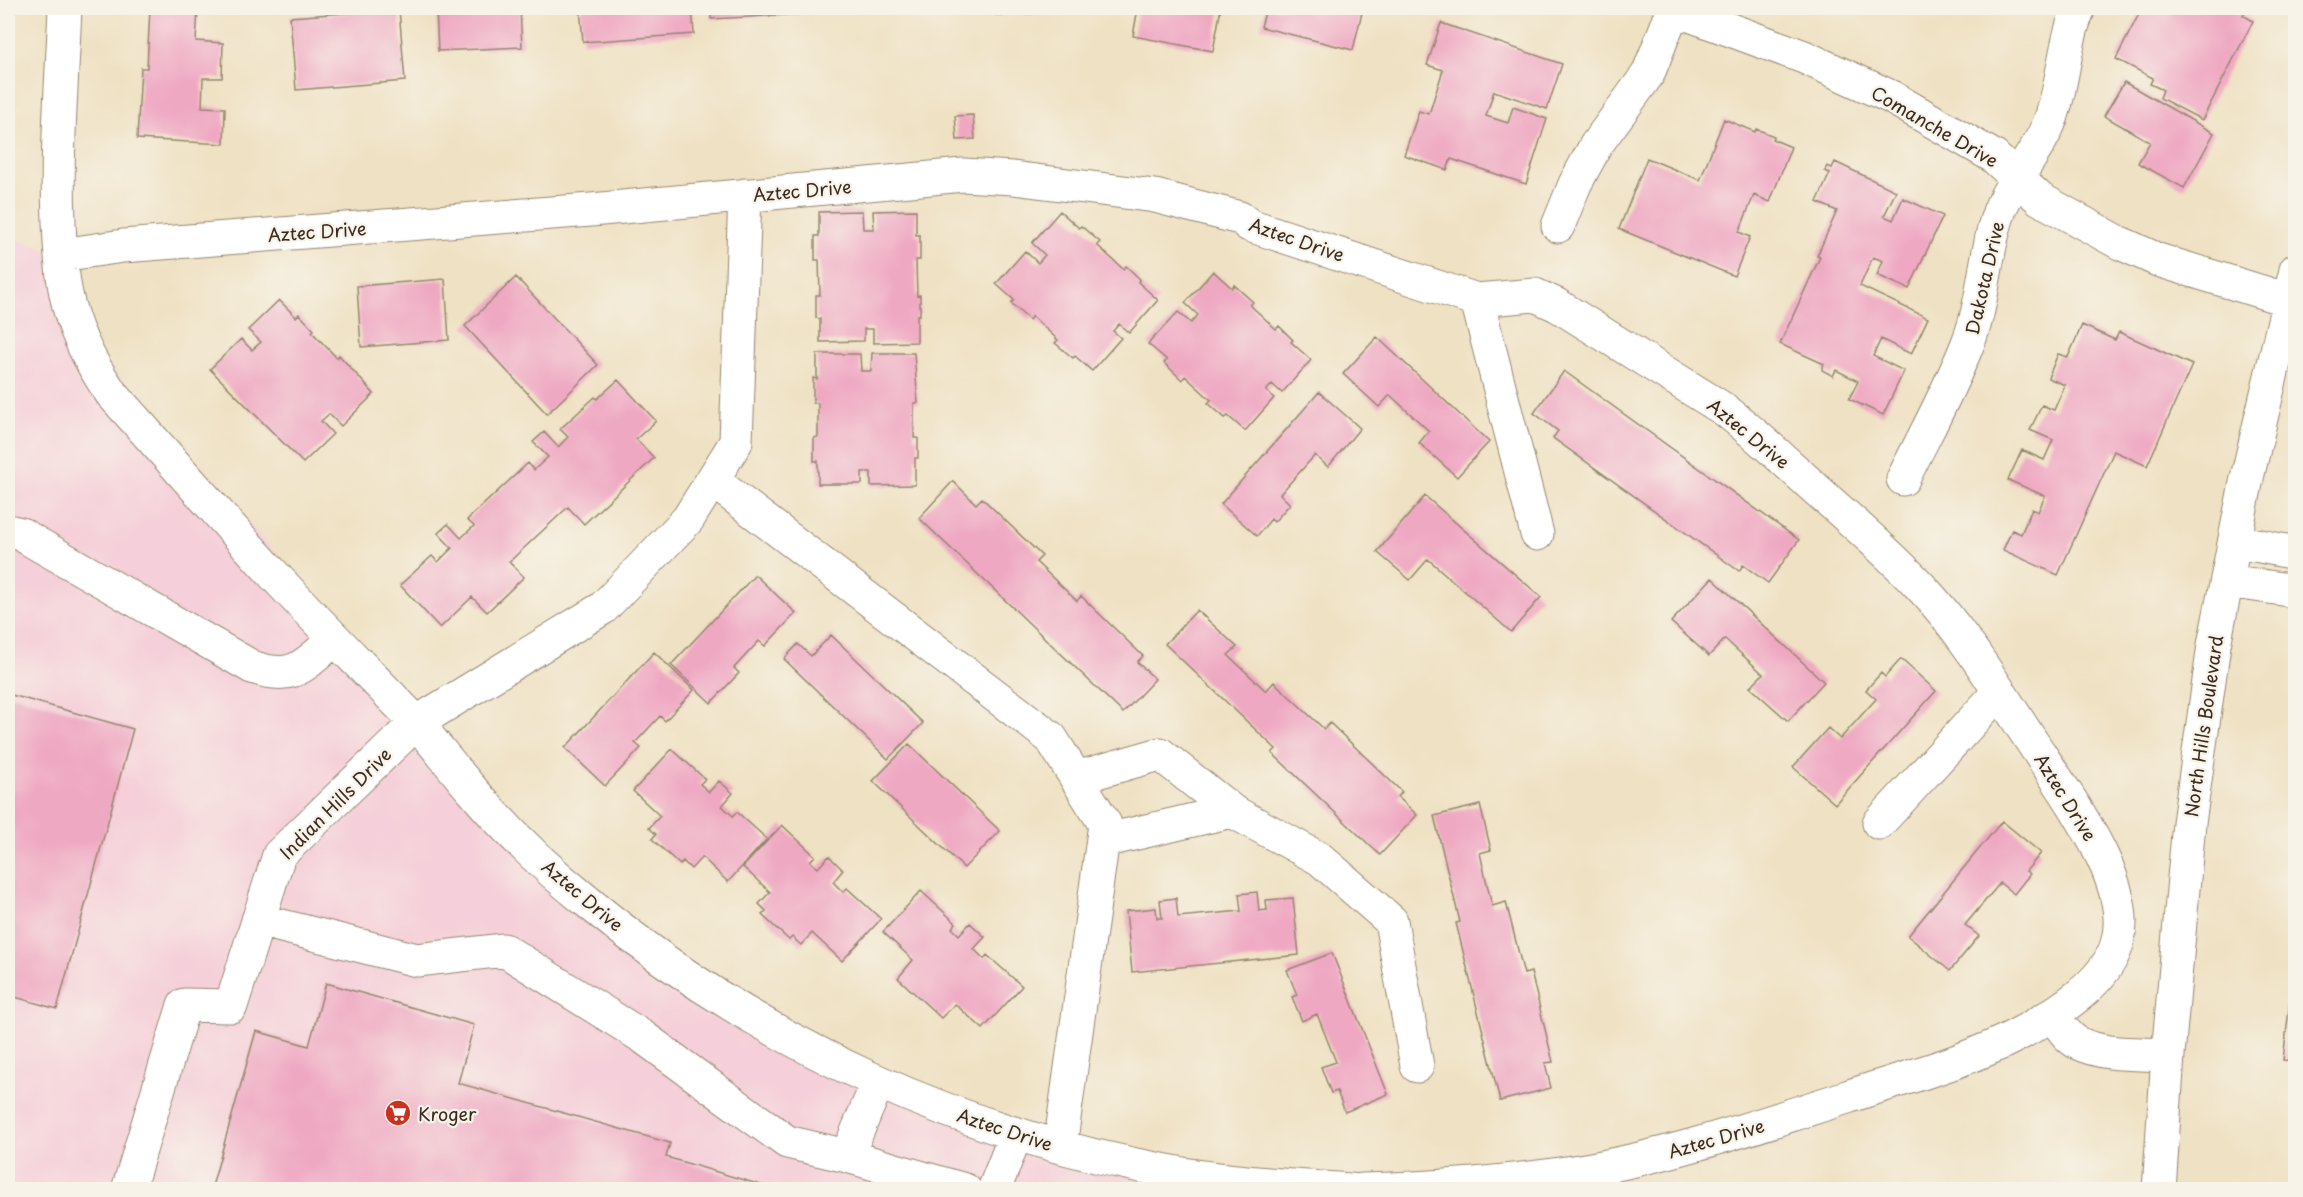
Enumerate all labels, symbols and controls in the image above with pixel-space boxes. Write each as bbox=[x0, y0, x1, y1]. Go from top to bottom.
street label: Comanche Drive bbox=[1866, 79, 2004, 173]
street label: Aztec Drive bbox=[752, 172, 852, 208]
street label: Aztec Drive bbox=[1246, 210, 1348, 268]
street label: Aztec Drive bbox=[267, 214, 367, 248]
street label: Dakota Drive bbox=[1958, 219, 2010, 337]
street label: Aztec Drive bbox=[1702, 391, 1796, 475]
street label: North Hills Boulevard bbox=[2177, 633, 2229, 819]
street label: Indian Hills Drive bbox=[273, 741, 397, 865]
street label: Aztec Drive bbox=[2028, 748, 2104, 846]
street label: Aztec Drive bbox=[536, 853, 630, 937]
supermarket icon: Kroger bbox=[383, 1098, 413, 1128]
place label: Kroger bbox=[418, 1100, 477, 1127]
street label: Aztec Drive bbox=[954, 1101, 1056, 1157]
street label: Aztec Drive bbox=[1665, 1111, 1767, 1165]

